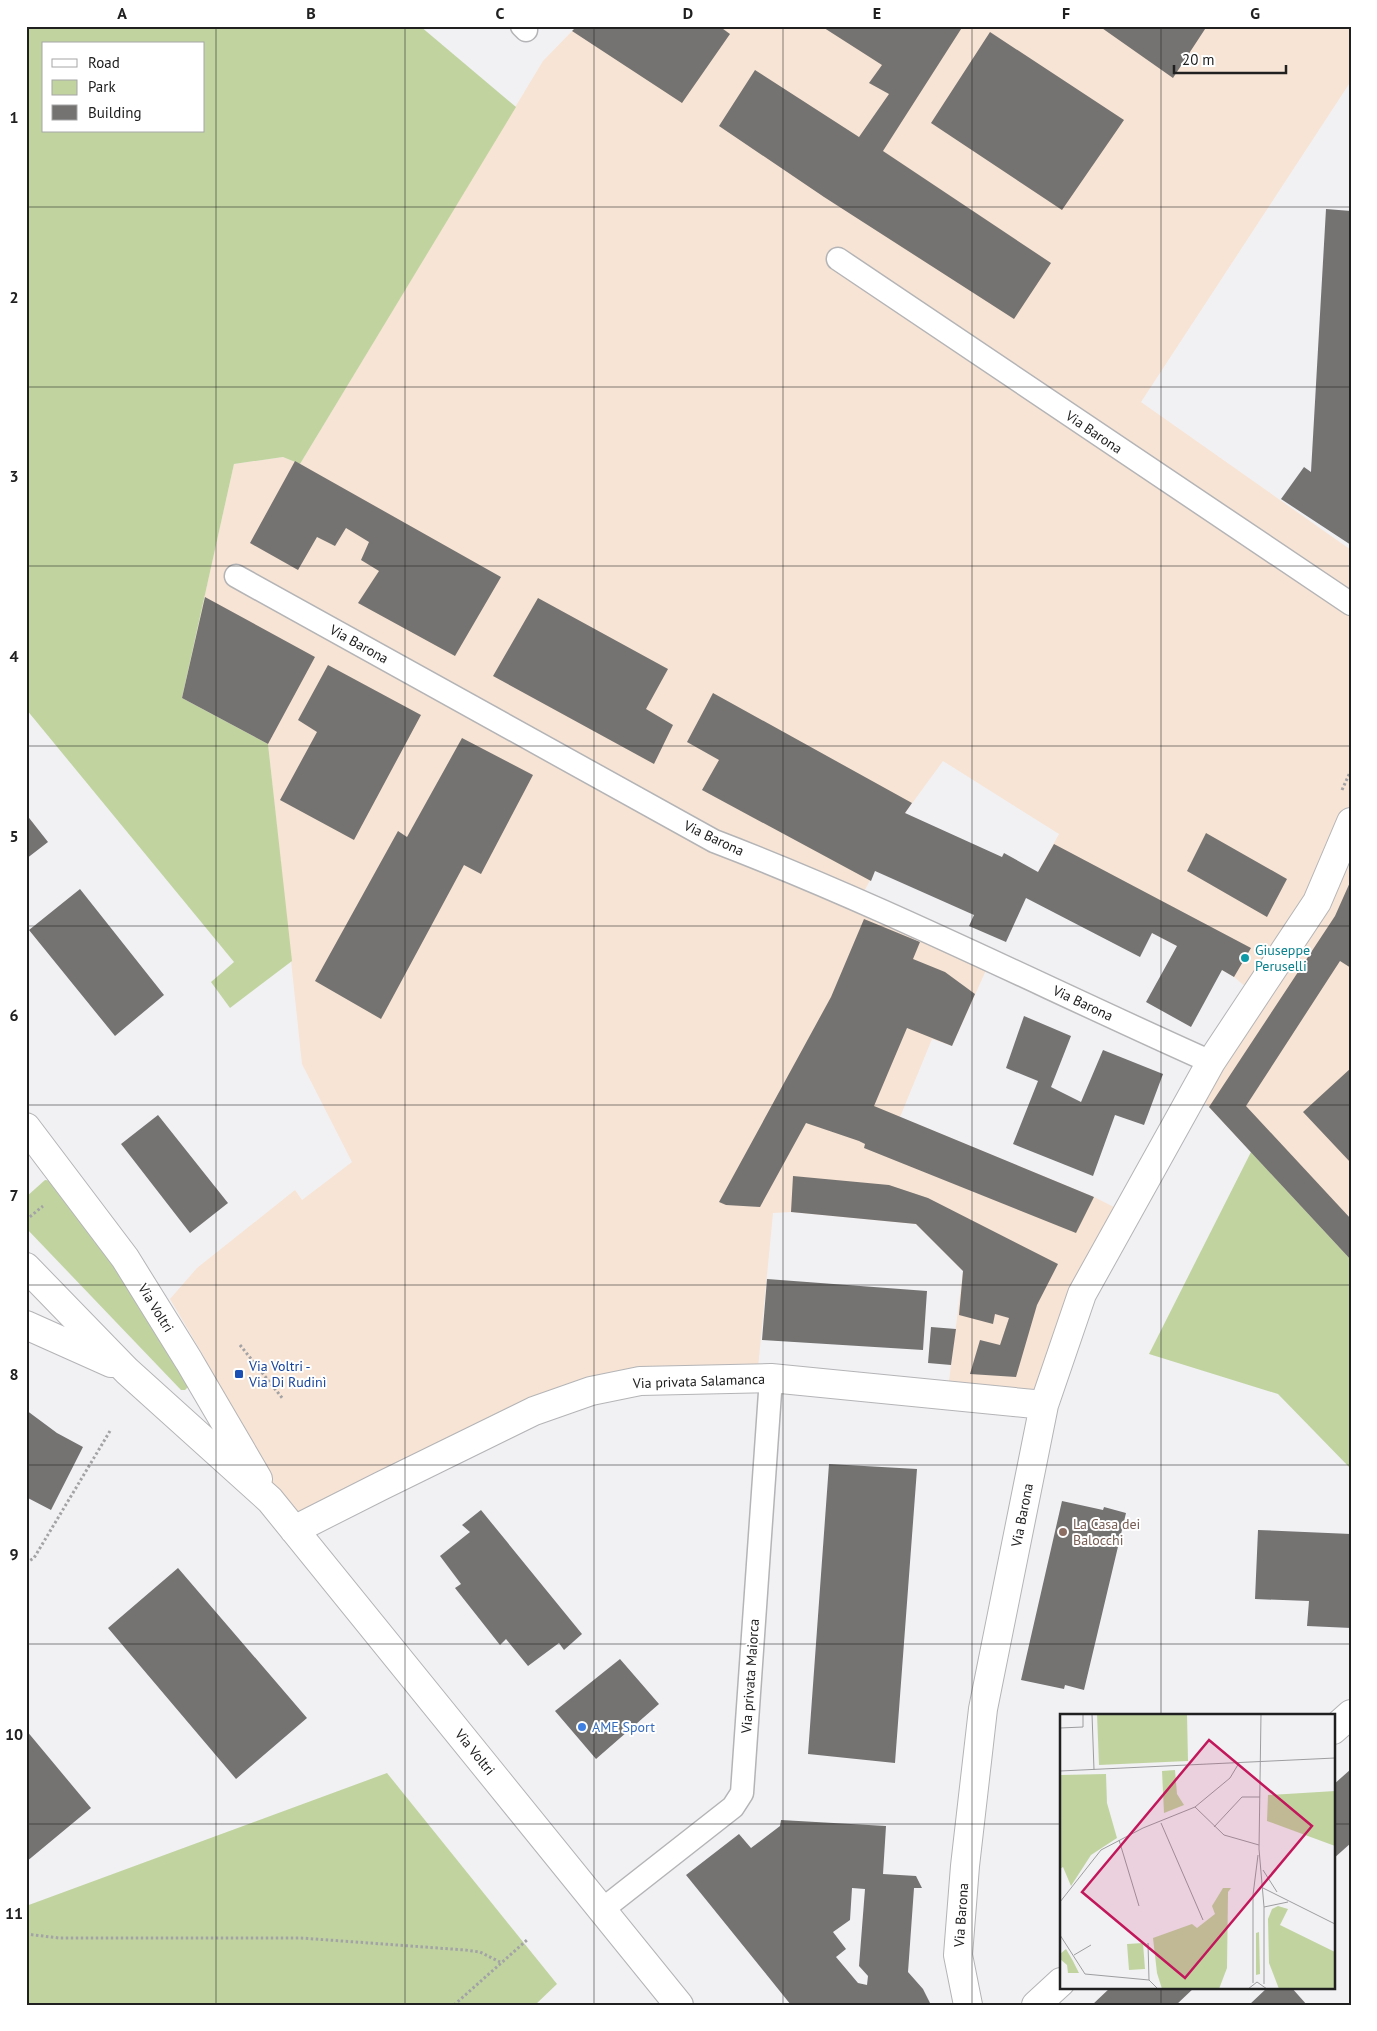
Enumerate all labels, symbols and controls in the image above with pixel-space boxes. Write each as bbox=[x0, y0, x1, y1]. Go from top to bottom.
text: A bbox=[117, 3, 127, 23]
text: B bbox=[306, 3, 316, 23]
text: C bbox=[496, 3, 505, 23]
text: D bbox=[683, 3, 693, 23]
text: E bbox=[873, 3, 881, 23]
text: F bbox=[1062, 3, 1070, 23]
text: G bbox=[1250, 3, 1260, 23]
legend bbox=[42, 42, 205, 132]
scale bar bbox=[1174, 42, 1287, 74]
text: 20 m bbox=[1182, 50, 1215, 69]
text: Road bbox=[88, 53, 120, 72]
text: Park bbox=[88, 77, 116, 96]
text: Building bbox=[88, 103, 142, 122]
text: 1 bbox=[9, 107, 19, 127]
text: 2 bbox=[9, 287, 19, 307]
street label: Via Barona bbox=[1061, 406, 1126, 457]
text: 3 bbox=[9, 466, 19, 486]
street label: Via Barona bbox=[326, 620, 392, 668]
text: 4 bbox=[9, 646, 19, 666]
street label: Via Barona bbox=[680, 816, 747, 860]
text: 5 bbox=[9, 826, 19, 846]
place label: Giuseppe Peruselli bbox=[1255, 941, 1310, 975]
marker: Giuseppe Peruselli bbox=[1239, 952, 1251, 964]
street label: Via Barona bbox=[1049, 981, 1116, 1025]
text: 6 bbox=[9, 1005, 19, 1025]
text: 7 bbox=[9, 1185, 19, 1205]
street label: Via Voltri bbox=[134, 1279, 178, 1336]
place label: Via Voltri - Via Di Rudinì bbox=[248, 1357, 326, 1391]
text: 8 bbox=[9, 1364, 19, 1384]
marker: Via Voltri - Via Di Rudinì bbox=[233, 1368, 245, 1380]
street label: Via privata Salamanca bbox=[632, 1370, 765, 1392]
street label: Via Barona bbox=[1007, 1482, 1037, 1549]
place label: La Casa dei Balocchi bbox=[1073, 1515, 1140, 1549]
marker: La Casa dei Balocchi bbox=[1057, 1526, 1069, 1538]
text: 9 bbox=[9, 1544, 19, 1564]
street label: Via privata Maiorca bbox=[737, 1618, 763, 1735]
inset map bbox=[1060, 1714, 1334, 1988]
place label: AME Sport bbox=[592, 1718, 655, 1736]
marker: AME Sport bbox=[576, 1721, 588, 1733]
text: 10 bbox=[5, 1724, 23, 1744]
street label: Via Voltri bbox=[450, 1725, 499, 1779]
street label: Via Barona bbox=[950, 1882, 972, 1949]
text: 11 bbox=[5, 1903, 23, 1923]

